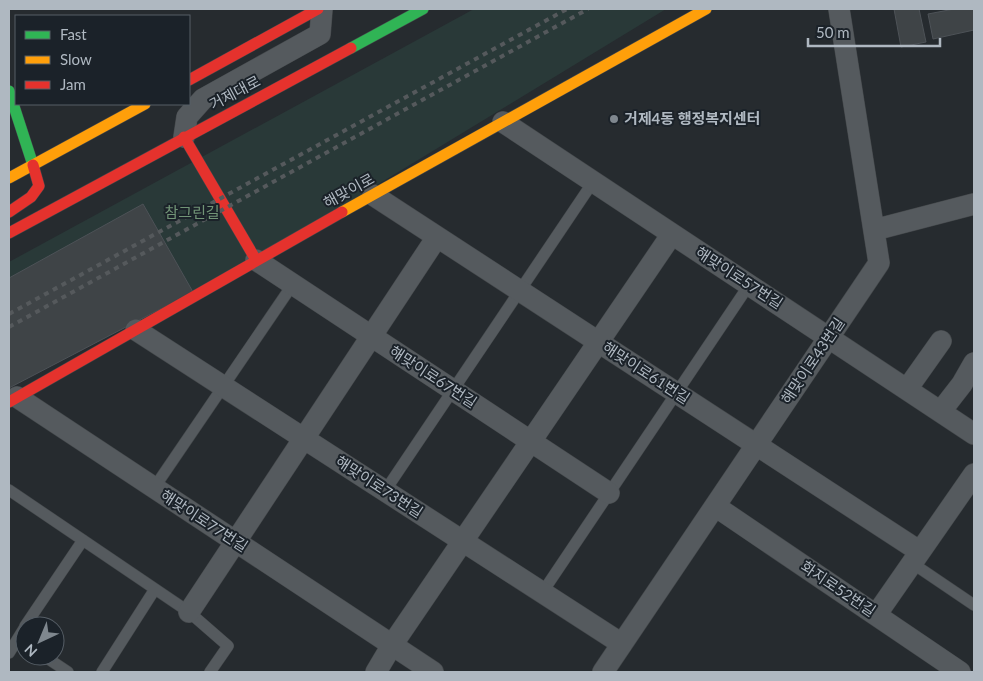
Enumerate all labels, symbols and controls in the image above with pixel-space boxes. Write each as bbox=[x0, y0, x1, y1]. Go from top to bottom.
legend bbox=[15, 15, 190, 105]
scale bar bbox=[808, 15, 940, 47]
text: 50 m bbox=[816, 23, 850, 41]
text: Fast bbox=[60, 25, 87, 43]
text: Slow bbox=[60, 50, 92, 68]
street label: 거제대로 bbox=[206, 71, 263, 113]
text: Jam bbox=[60, 75, 86, 93]
place label: 거제4동 행정복지센터 bbox=[624, 109, 761, 127]
marker: 거제4동 행정복지센터 bbox=[608, 113, 620, 125]
street label: 해맞이로 bbox=[320, 169, 377, 211]
park label: 참그린길 bbox=[164, 203, 220, 221]
street label: 해맞이로57번길 bbox=[693, 242, 786, 312]
street label: 해맞이로43번길 bbox=[777, 314, 848, 407]
street label: 해맞이로61번길 bbox=[600, 337, 693, 407]
street label: 해맞이로67번길 bbox=[387, 341, 480, 411]
street label: 해맞이로73번길 bbox=[333, 451, 426, 521]
street label: 해맞이로77번길 bbox=[158, 485, 251, 555]
street label: 화지로52번길 bbox=[798, 557, 879, 620]
north arrow bbox=[15, 616, 65, 666]
text: N bbox=[21, 641, 40, 661]

